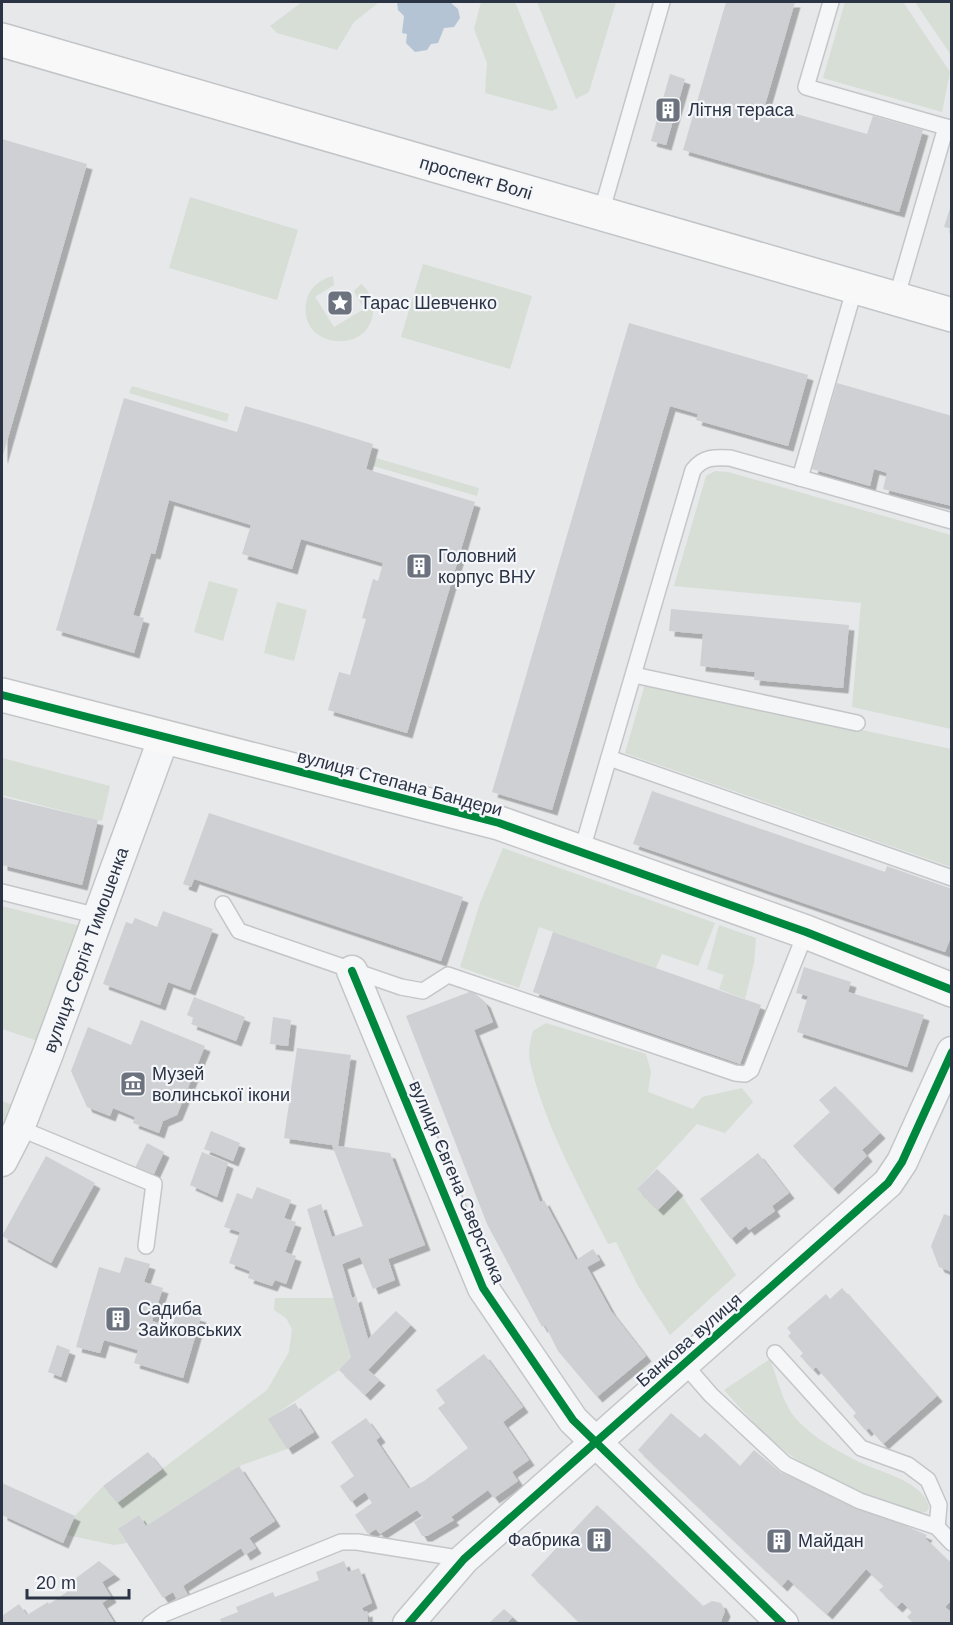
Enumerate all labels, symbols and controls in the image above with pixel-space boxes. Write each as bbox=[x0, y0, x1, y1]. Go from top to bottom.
building icon: Літня тераса bbox=[653, 95, 683, 125]
place label: Літня тераса bbox=[688, 100, 795, 120]
street label: проспект Волі bbox=[417, 152, 535, 204]
place icon: Тарас Шевченко bbox=[325, 288, 355, 318]
place label: Тарас Шевченко bbox=[360, 293, 497, 313]
place label: Головний корпус ВНУ bbox=[438, 546, 536, 587]
building icon: Головний корпус ВНУ bbox=[404, 551, 434, 581]
street label: вулиця Степана Бандери bbox=[295, 746, 505, 820]
street label: вулиця Сергія Тимошенка bbox=[39, 844, 133, 1055]
place label: Музей волинської ікони bbox=[152, 1064, 290, 1105]
museum icon: Музей волинської ікони bbox=[118, 1069, 148, 1099]
street label: вулиця Євгена Сверстюка bbox=[405, 1078, 509, 1287]
street label: Банкова вулиця bbox=[632, 1289, 746, 1391]
place label: Садиба Зайковських bbox=[138, 1299, 242, 1340]
building icon: Садиба Зайковських bbox=[103, 1304, 133, 1334]
building icon: Фабрика bbox=[584, 1525, 614, 1555]
building icon: Майдан bbox=[764, 1526, 794, 1556]
place label: Фабрика bbox=[508, 1530, 581, 1550]
place label: Майдан bbox=[798, 1531, 864, 1551]
scale bar bbox=[27, 1562, 129, 1600]
text: 20 m bbox=[36, 1573, 76, 1593]

